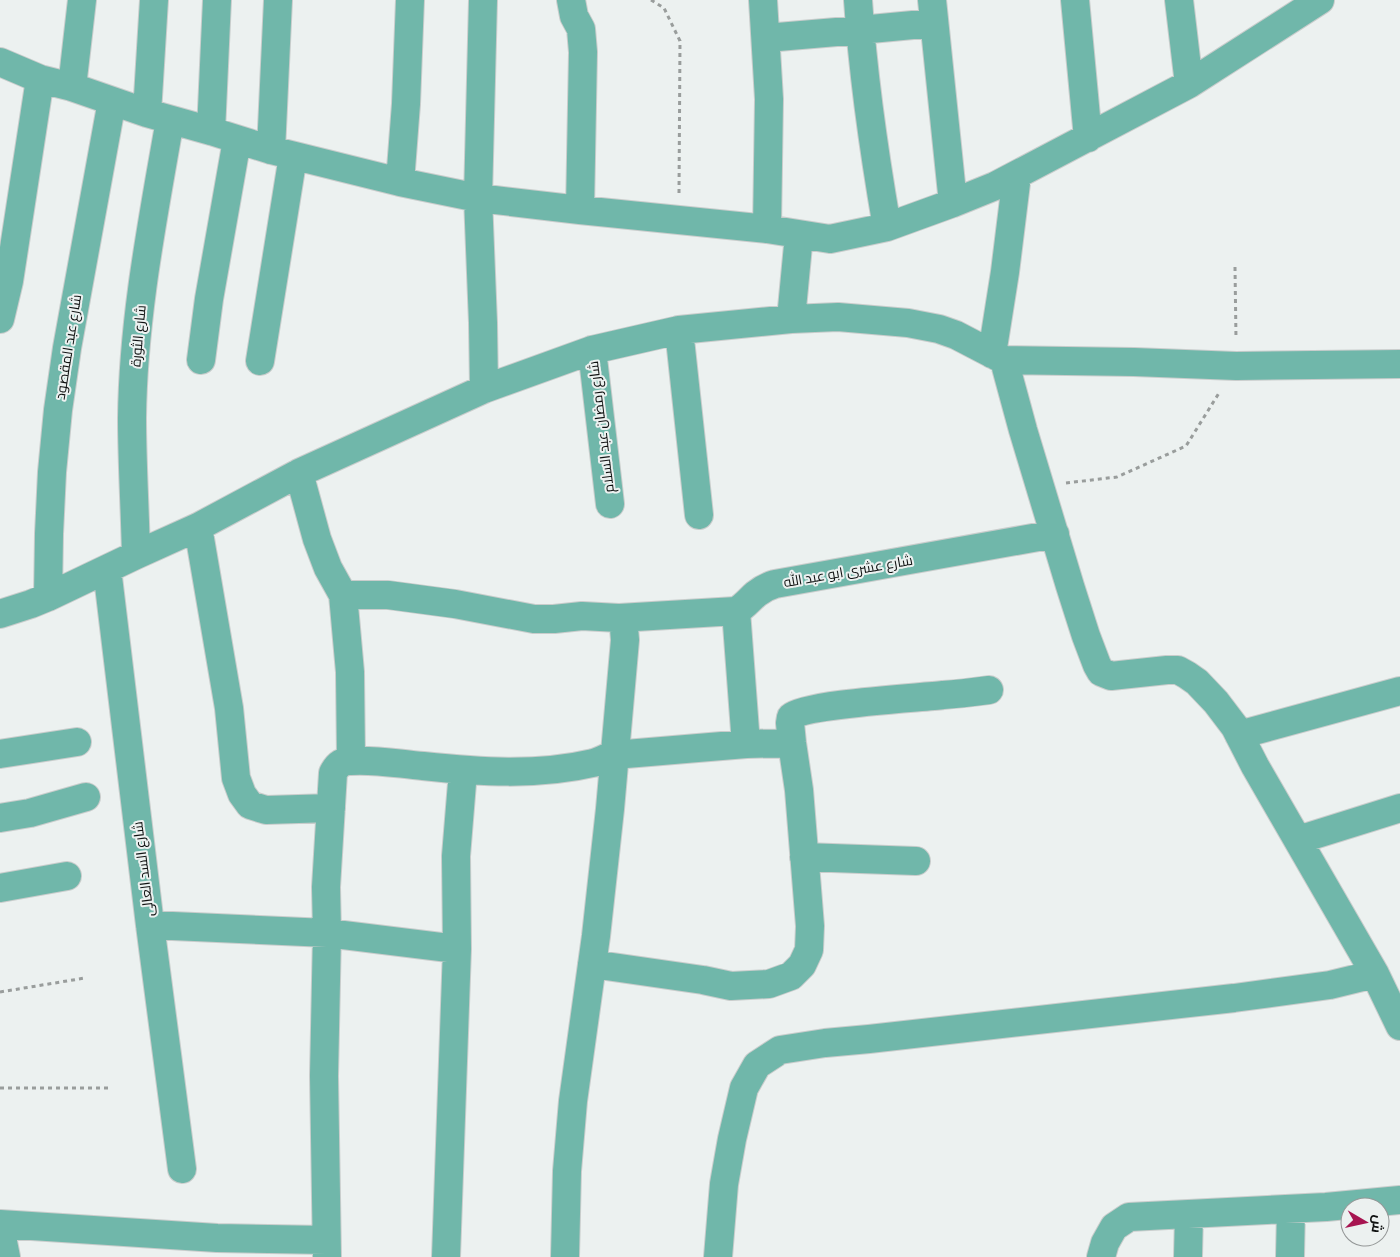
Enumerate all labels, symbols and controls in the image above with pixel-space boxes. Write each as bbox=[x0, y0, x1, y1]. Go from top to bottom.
street label: شارع عبد المقصود bbox=[51, 293, 85, 401]
street label: شارع الثورة bbox=[126, 304, 150, 368]
street label: شارع رمضان عبد السلام bbox=[584, 360, 619, 494]
street label: شارع عشرى ابو عبد الله bbox=[782, 551, 914, 591]
street label: شارع السد العالى bbox=[128, 820, 158, 918]
north arrow bbox=[1340, 1197, 1390, 1247]
text: ش bbox=[1368, 1214, 1388, 1234]

